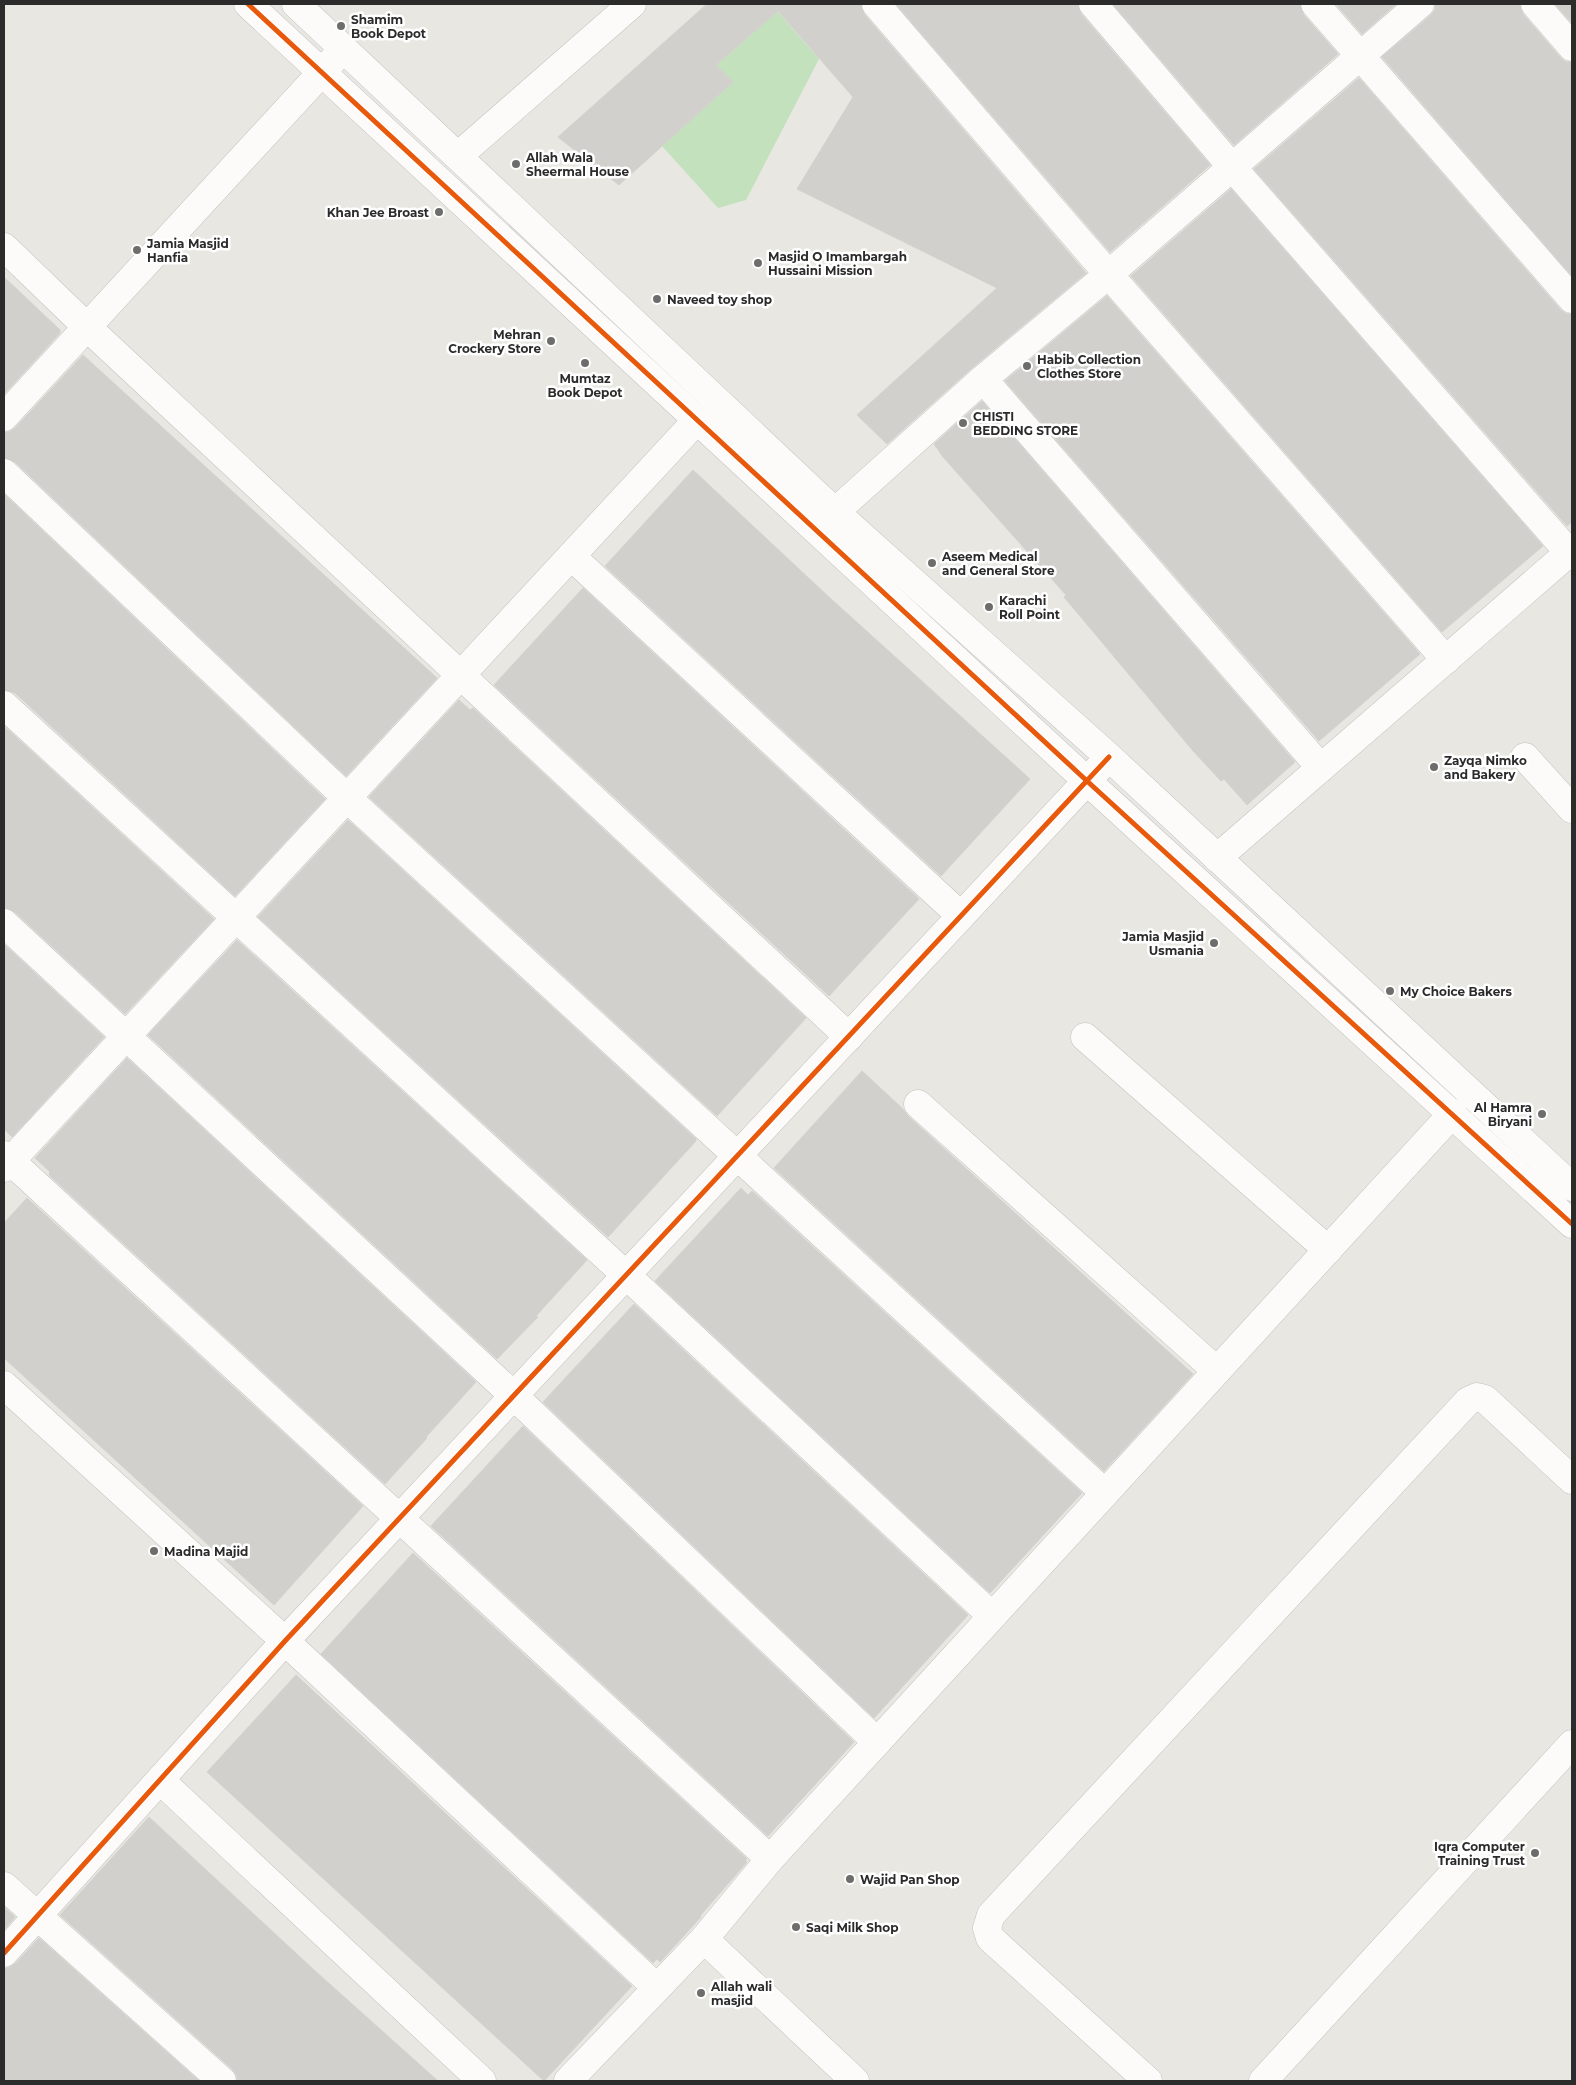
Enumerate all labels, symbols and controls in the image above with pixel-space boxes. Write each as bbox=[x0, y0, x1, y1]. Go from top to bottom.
place label: Shamim Book Depot bbox=[351, 12, 427, 41]
marker: Shamim Book Depot bbox=[335, 20, 347, 32]
place label: Allah Wala Sheermal House bbox=[525, 150, 629, 179]
marker: Allah Wala Sheermal House bbox=[510, 158, 522, 170]
place label: Khan Jee Broast bbox=[327, 205, 430, 220]
marker: Khan Jee Broast bbox=[433, 206, 445, 218]
place label: Jamia Masjid Hanfia bbox=[146, 236, 229, 265]
marker: Jamia Masjid Hanfia bbox=[131, 244, 143, 256]
place label: Masjid O Imambargah Hussaini Mission bbox=[768, 249, 907, 278]
marker: Masjid O Imambargah Hussaini Mission bbox=[752, 257, 764, 269]
place label: Naveed toy shop bbox=[667, 292, 772, 307]
marker: Naveed toy shop bbox=[651, 293, 663, 305]
place label: Mehran Crockery Store bbox=[448, 327, 541, 356]
marker: Mehran Crockery Store bbox=[545, 335, 557, 347]
place label: Habib Collection Clothes Store bbox=[1037, 352, 1141, 381]
marker: Mumtaz Book Depot bbox=[579, 357, 591, 369]
marker: Habib Collection Clothes Store bbox=[1021, 360, 1033, 372]
place label: Mumtaz Book Depot bbox=[547, 371, 623, 400]
place label: CHISTI BEDDING STORE bbox=[973, 409, 1078, 438]
marker: CHISTI BEDDING STORE bbox=[957, 417, 969, 429]
place label: Aseem Medical and General Store bbox=[941, 549, 1055, 578]
marker: Aseem Medical and General Store bbox=[926, 557, 938, 569]
place label: Karachi Roll Point bbox=[999, 593, 1061, 622]
marker: Karachi Roll Point bbox=[983, 601, 995, 613]
place label: Zayqa Nimko and Bakery bbox=[1444, 753, 1527, 782]
marker: Zayqa Nimko and Bakery bbox=[1428, 761, 1440, 773]
place label: Jamia Masjid Usmania bbox=[1121, 929, 1204, 958]
marker: Jamia Masjid Usmania bbox=[1208, 937, 1220, 949]
place label: My Choice Bakers bbox=[1400, 984, 1512, 999]
marker: My Choice Bakers bbox=[1384, 985, 1396, 997]
place label: Al Hamra Biryani bbox=[1473, 1100, 1532, 1129]
marker: Al Hamra Biryani bbox=[1536, 1108, 1548, 1120]
place label: Madina Majid bbox=[164, 1544, 248, 1559]
marker: Madina Majid bbox=[148, 1545, 160, 1557]
place label: Iqra Computer Training Trust bbox=[1434, 1839, 1526, 1868]
marker: Iqra Computer Training Trust bbox=[1529, 1847, 1541, 1859]
place label: Wajid Pan Shop bbox=[860, 1872, 960, 1887]
marker: Wajid Pan Shop bbox=[844, 1873, 856, 1885]
place label: Saqi Milk Shop bbox=[806, 1920, 898, 1935]
marker: Saqi Milk Shop bbox=[790, 1921, 802, 1933]
place label: Allah wali masjid bbox=[710, 1979, 772, 2008]
marker: Allah wali masjid bbox=[695, 1987, 707, 1999]

